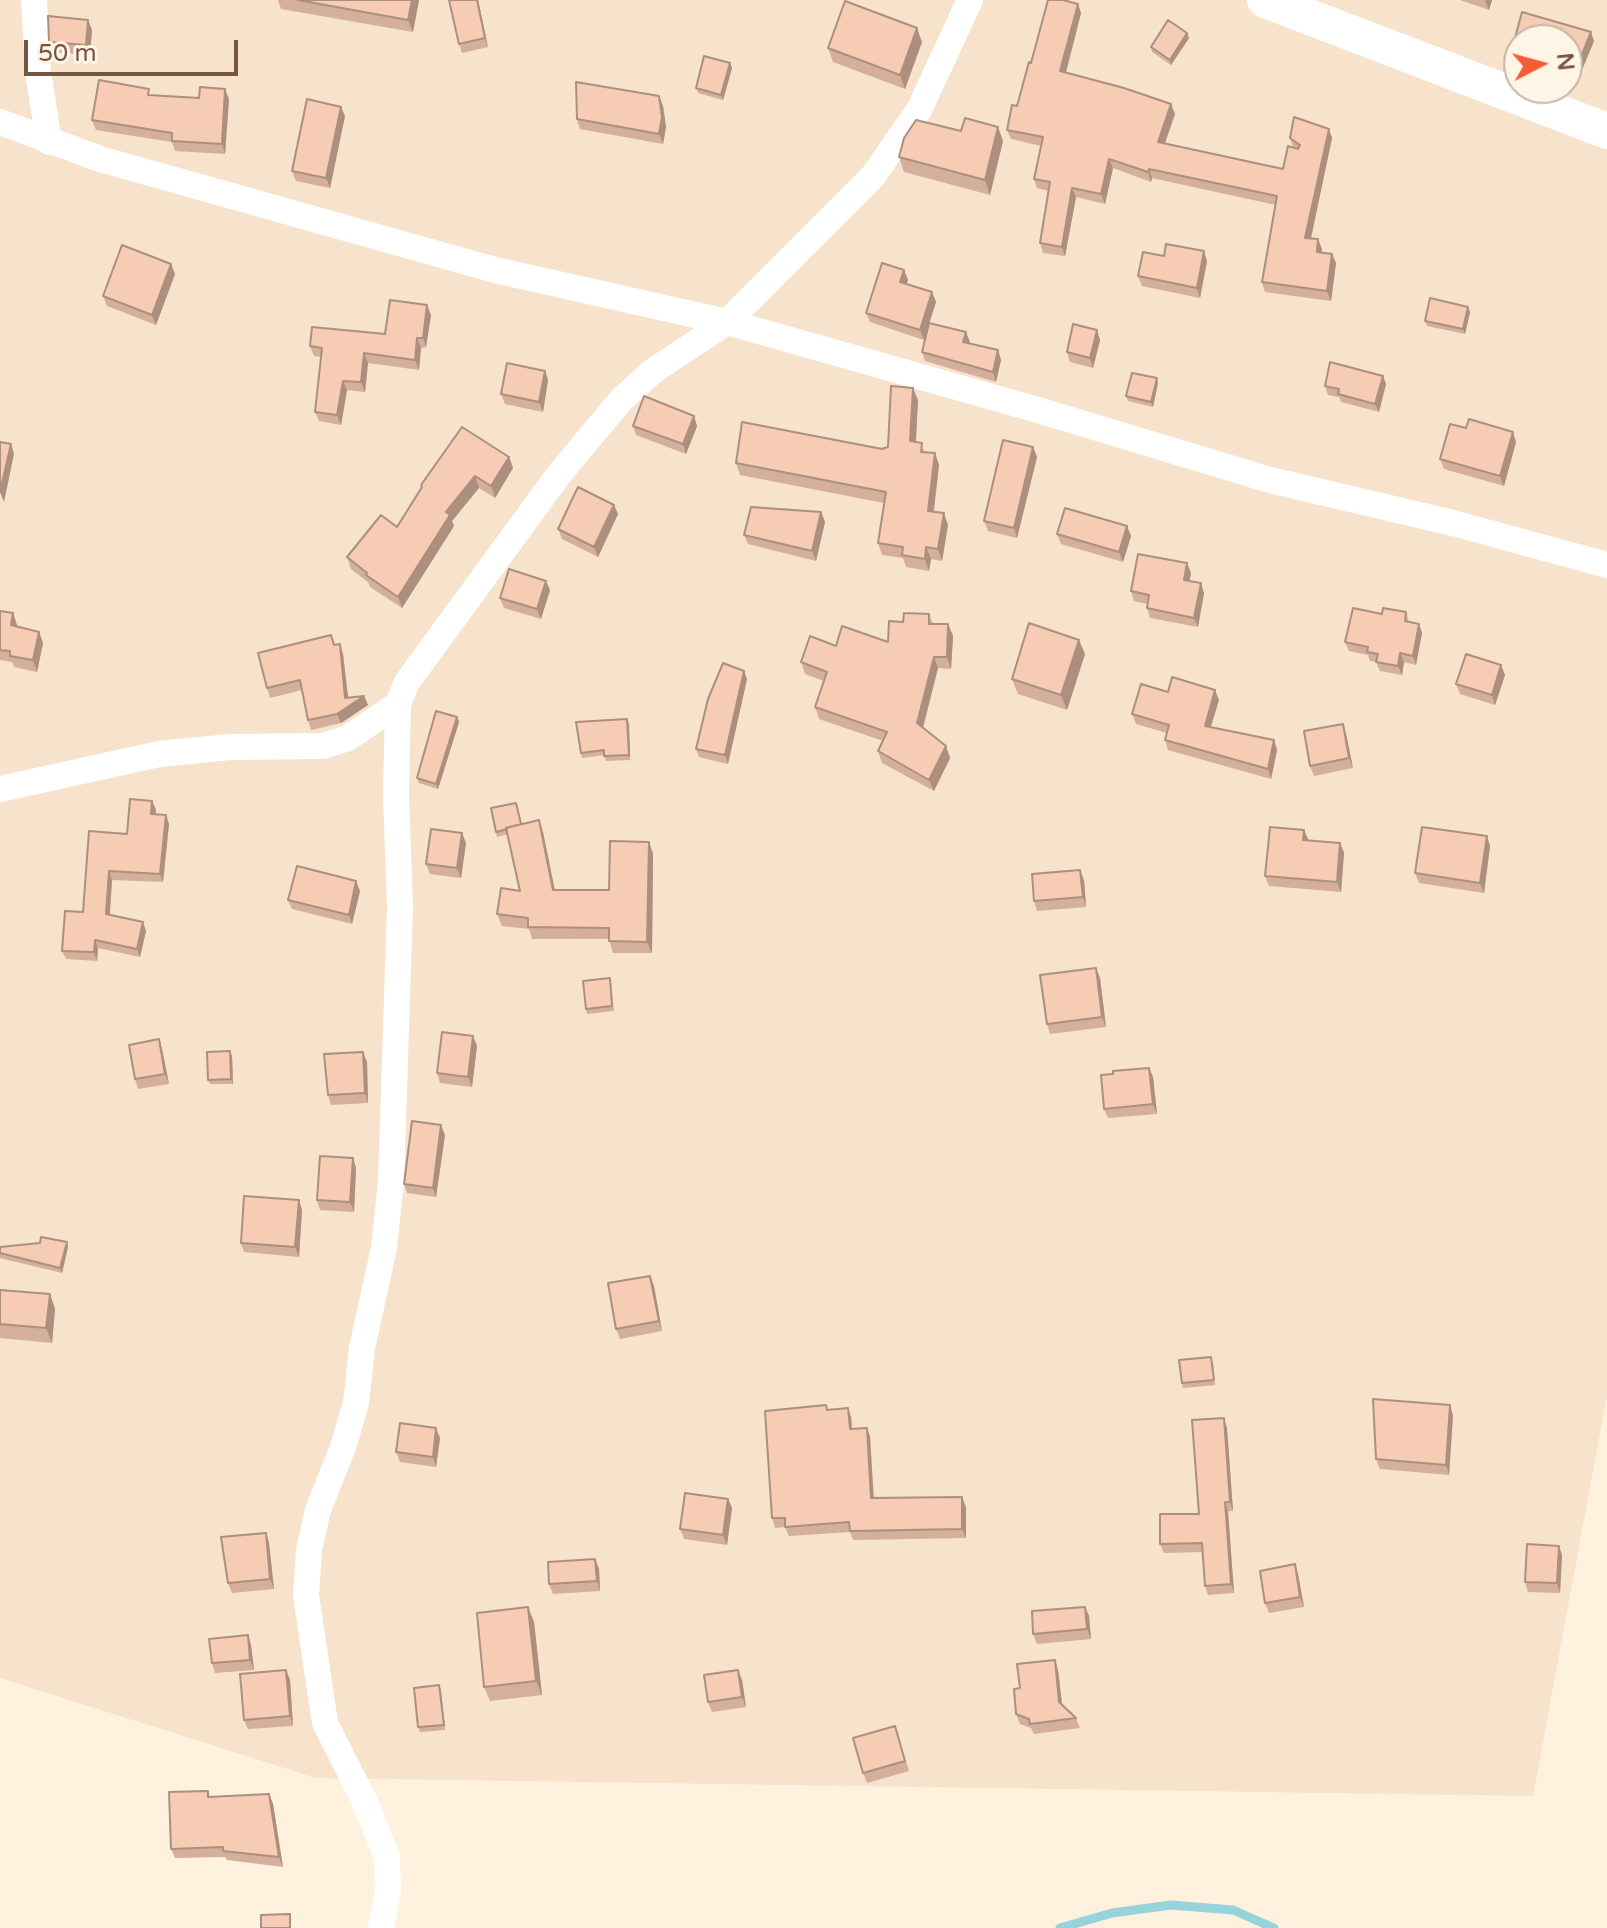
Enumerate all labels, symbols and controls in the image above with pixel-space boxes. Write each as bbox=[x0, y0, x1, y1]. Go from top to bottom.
scale bar bbox=[28, 24, 242, 74]
north arrow bbox=[1503, 24, 1583, 104]
text: 50 m bbox=[38, 39, 96, 68]
text: N bbox=[1551, 52, 1579, 72]

